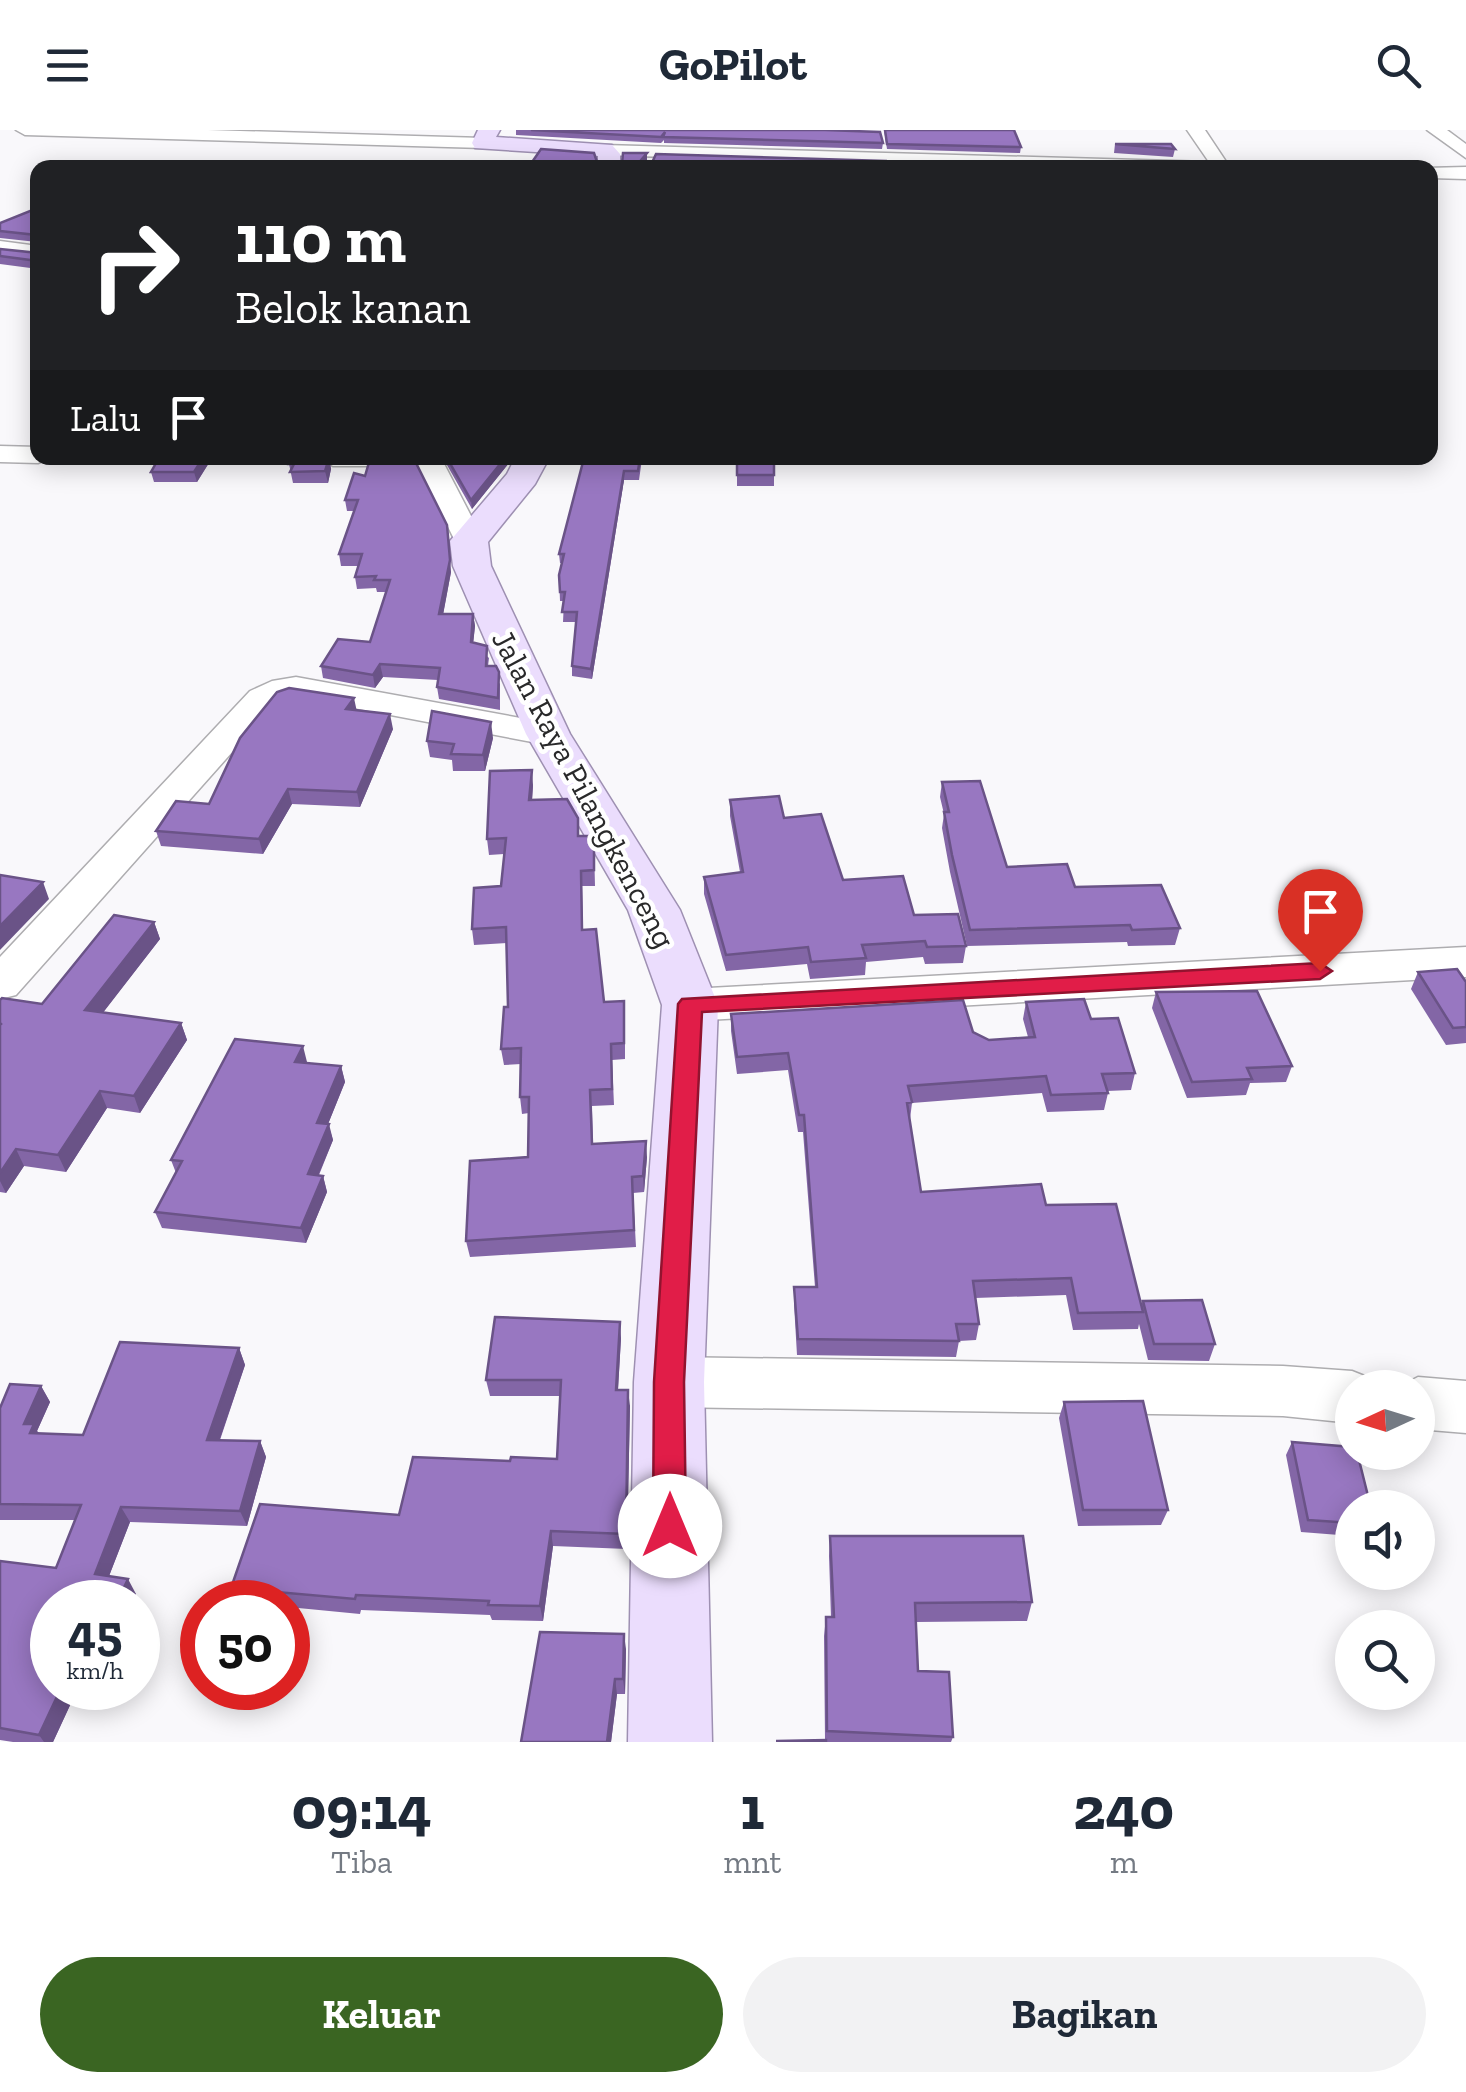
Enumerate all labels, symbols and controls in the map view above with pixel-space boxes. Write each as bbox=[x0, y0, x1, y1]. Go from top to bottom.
icon: menu bbox=[40, 38, 95, 93]
text: GoPilot bbox=[659, 38, 807, 92]
icon: search bbox=[1371, 38, 1426, 93]
text: 110 m bbox=[235, 196, 406, 280]
icon: right bbox=[70, 200, 200, 330]
text: Belok kanan bbox=[235, 281, 470, 335]
icon: arrive bbox=[161, 390, 216, 445]
text: Lalu bbox=[70, 395, 141, 441]
street label: Jalan Raya Pilangkenceng bbox=[484, 623, 684, 955]
pin bbox=[1278, 869, 1363, 972]
icon: arrive bbox=[1293, 884, 1348, 939]
north arrow bbox=[1335, 1370, 1435, 1470]
map controls bbox=[1335, 1370, 1435, 1710]
position arrow bbox=[618, 1474, 722, 1578]
button: sound bbox=[1335, 1490, 1435, 1590]
speed limit sign: 50 bbox=[180, 1580, 310, 1710]
text: 45 bbox=[68, 1603, 122, 1663]
button: search bbox=[1335, 1610, 1435, 1710]
text: km/h bbox=[66, 1655, 124, 1685]
text: 09:14 bbox=[292, 1772, 432, 1844]
text: 1 bbox=[740, 1772, 765, 1844]
text: 240 bbox=[1073, 1772, 1174, 1844]
text: Tiba bbox=[331, 1843, 392, 1881]
text: mnt bbox=[724, 1843, 781, 1881]
text: m bbox=[1110, 1843, 1138, 1881]
button: Keluar bbox=[40, 1957, 723, 2072]
button: Bagikan bbox=[743, 1957, 1426, 2072]

